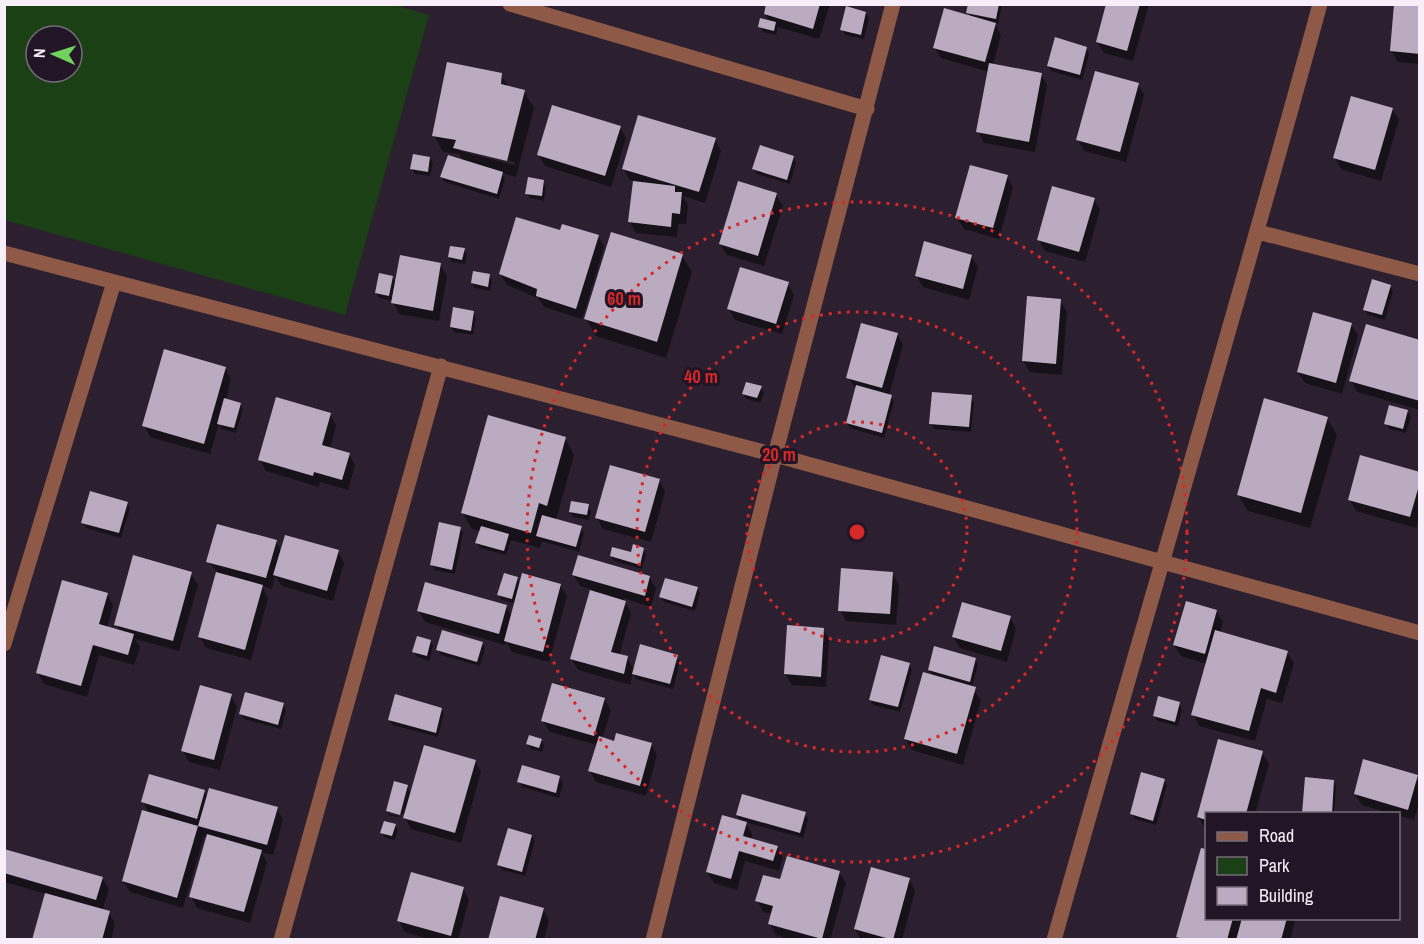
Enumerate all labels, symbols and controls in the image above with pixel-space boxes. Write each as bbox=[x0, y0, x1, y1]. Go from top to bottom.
north arrow bbox=[24, 24, 84, 84]
text: N bbox=[28, 48, 50, 59]
text: 60 m bbox=[607, 286, 641, 311]
text: 40 m bbox=[684, 364, 718, 389]
text: 20 m bbox=[762, 442, 796, 467]
centre of rings bbox=[847, 522, 867, 542]
legend bbox=[1205, 812, 1400, 920]
text: Road bbox=[1259, 823, 1294, 848]
text: Park bbox=[1259, 853, 1290, 878]
text: Building bbox=[1259, 883, 1314, 908]

